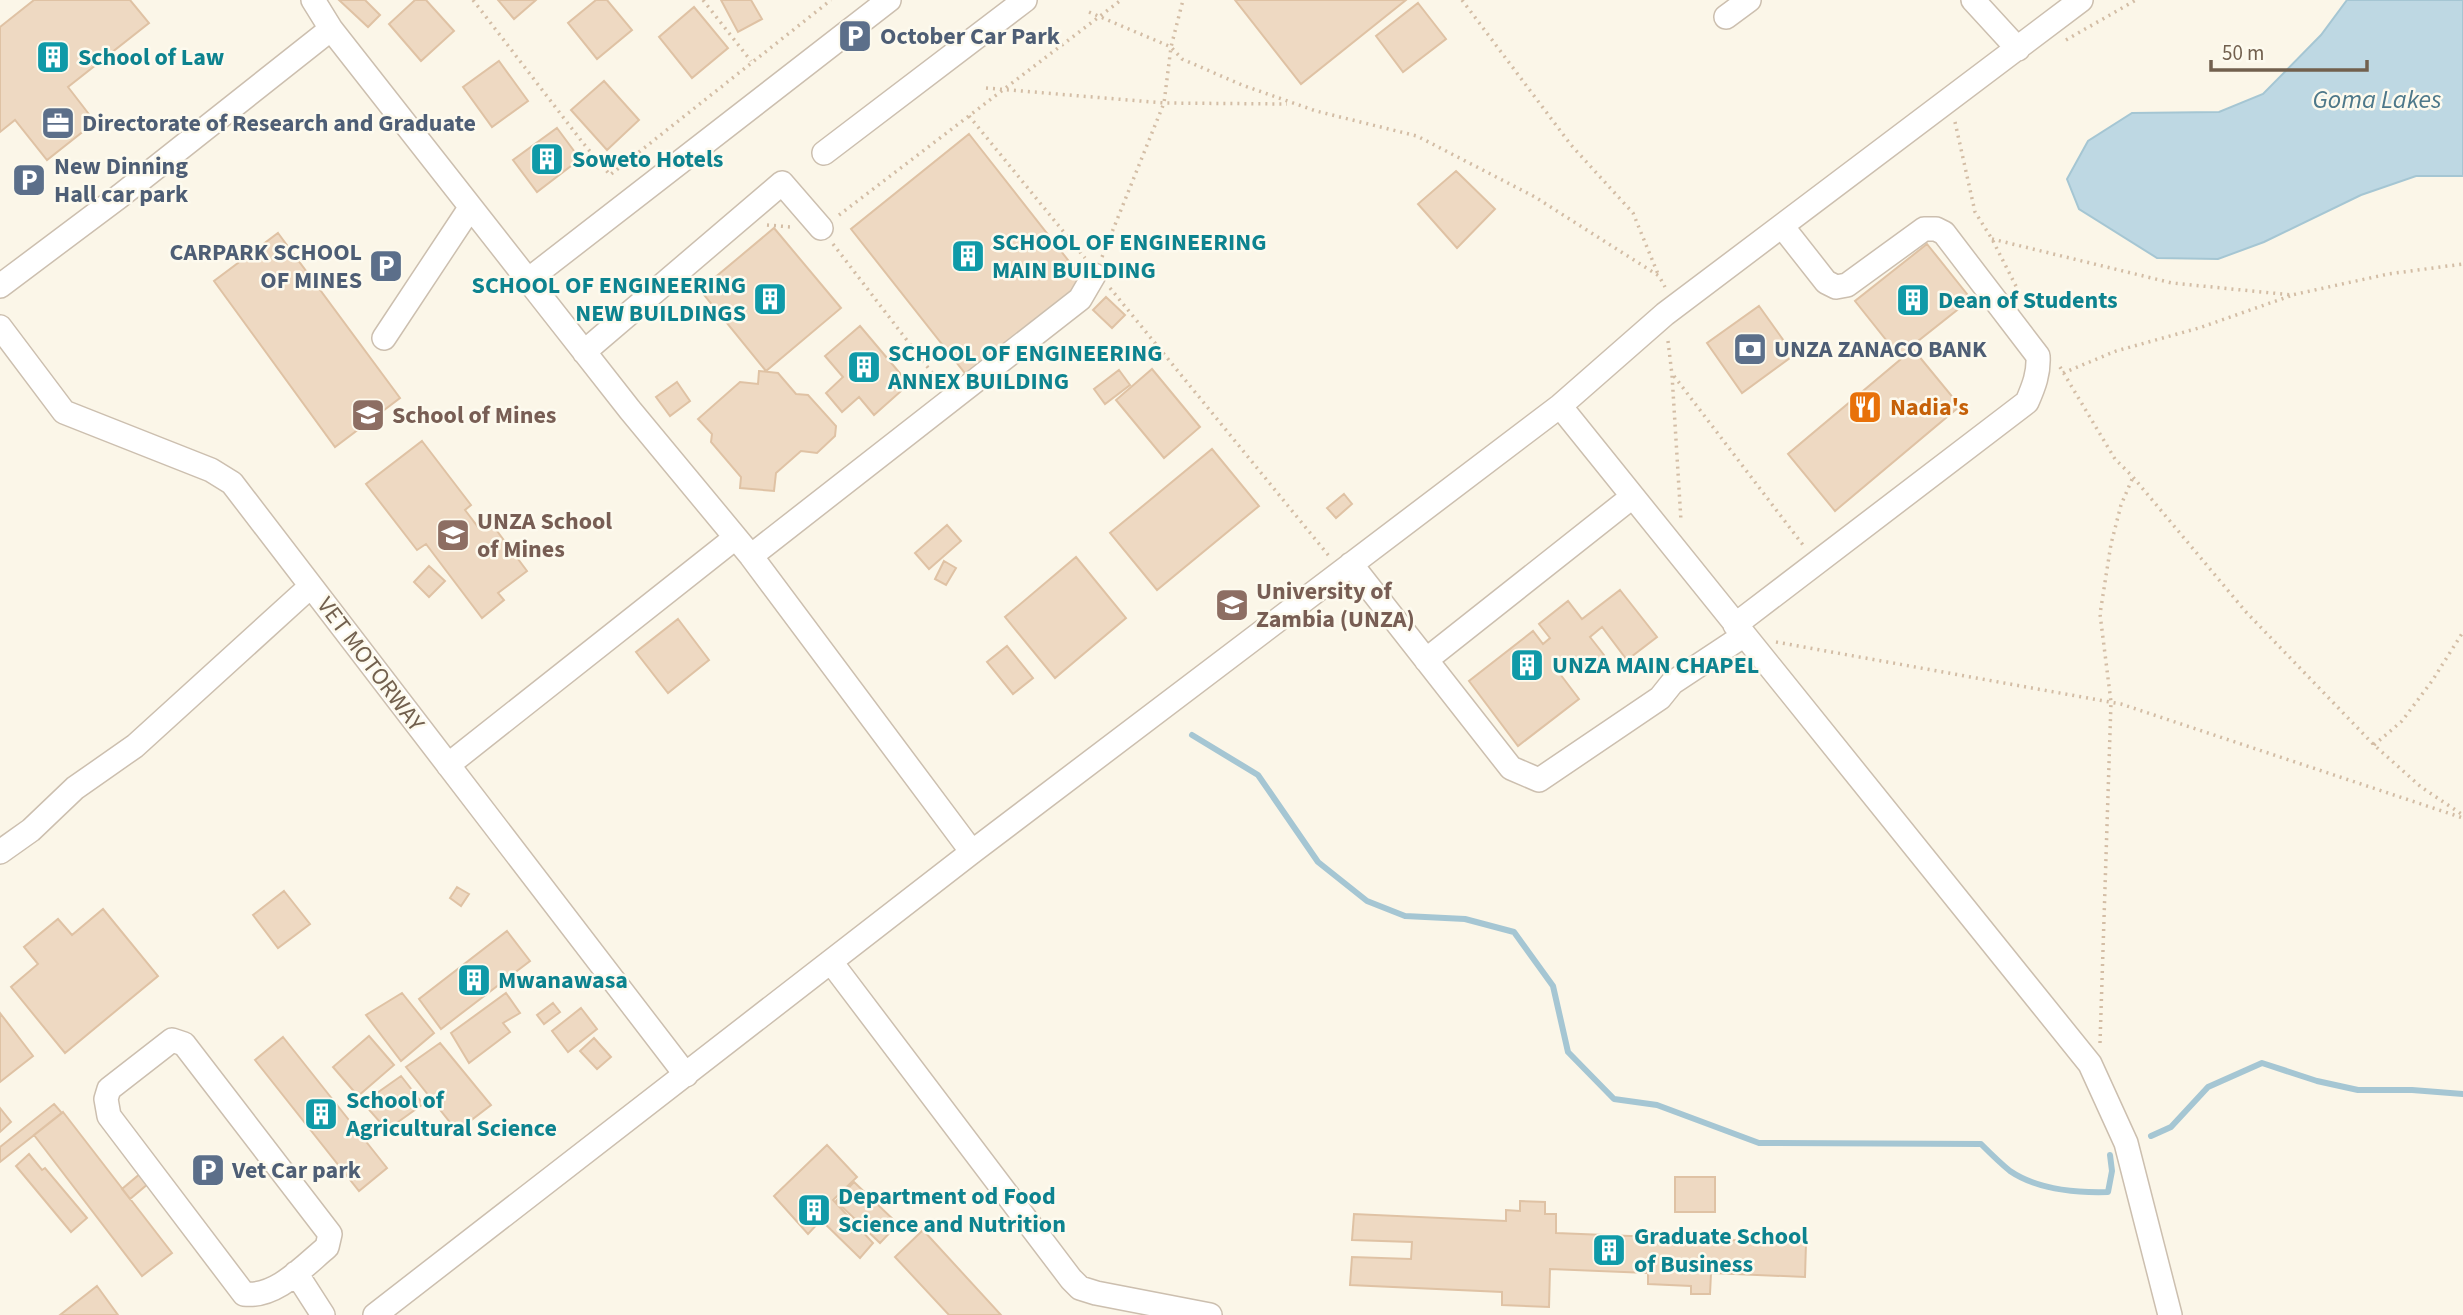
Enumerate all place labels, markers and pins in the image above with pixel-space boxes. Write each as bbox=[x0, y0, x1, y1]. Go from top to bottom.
parking icon: October Car Park bbox=[836, 17, 874, 55]
place label: October Car Park bbox=[880, 19, 1061, 54]
building icon: School of Law bbox=[34, 38, 72, 76]
place label: School of Law bbox=[78, 40, 225, 75]
office icon: Directorate of Research and Graduate bbox=[39, 104, 77, 142]
place label: Directorate of Research and Graduate bbox=[82, 106, 476, 141]
building icon: Soweto Hotels bbox=[528, 140, 566, 178]
place label: Soweto Hotels bbox=[572, 142, 724, 177]
place label: New Dinning Hall car park bbox=[54, 149, 189, 212]
parking icon: New Dinning Hall car park bbox=[10, 161, 48, 199]
place label: SCHOOL OF ENGINEERING MAIN BUILDING bbox=[992, 225, 1266, 288]
place label: CARPARK SCHOOL OF MINES bbox=[170, 235, 362, 298]
building icon: SCHOOL OF ENGINEERING MAIN BUILDING bbox=[949, 237, 987, 275]
parking icon: CARPARK SCHOOL OF MINES bbox=[367, 247, 405, 285]
place label: SCHOOL OF ENGINEERING NEW BUILDINGS bbox=[472, 268, 746, 331]
building icon: SCHOOL OF ENGINEERING NEW BUILDINGS bbox=[751, 280, 789, 318]
building icon: Dean of Students bbox=[1894, 281, 1932, 319]
place label: Dean of Students bbox=[1938, 283, 2118, 318]
bank icon: UNZA ZANACO BANK bbox=[1731, 330, 1769, 368]
place label: UNZA ZANACO BANK bbox=[1774, 332, 1987, 367]
place label: SCHOOL OF ENGINEERING ANNEX BUILDING bbox=[887, 336, 1162, 399]
building icon: SCHOOL OF ENGINEERING ANNEX BUILDING bbox=[845, 348, 883, 386]
restaurant icon: Nadia's bbox=[1846, 388, 1884, 426]
place label: Nadia's bbox=[1890, 390, 1969, 425]
school or university icon: School of Mines bbox=[349, 396, 387, 434]
place label: School of Mines bbox=[392, 398, 556, 433]
place label: UNZA School of Mines bbox=[477, 504, 612, 567]
school or university icon: UNZA School of Mines bbox=[434, 516, 472, 554]
place label: University of Zambia (UNZA) bbox=[1256, 574, 1415, 637]
school or university icon: University of Zambia (UNZA) bbox=[1213, 586, 1251, 624]
building icon: UNZA MAIN CHAPEL bbox=[1508, 646, 1546, 684]
place label: UNZA MAIN CHAPEL bbox=[1552, 648, 1759, 683]
building icon: Mwanawasa bbox=[455, 961, 493, 999]
place label: Mwanawasa bbox=[498, 963, 628, 998]
place label: School of Agricultural Science bbox=[345, 1083, 557, 1146]
building icon: School of Agricultural Science bbox=[302, 1095, 340, 1133]
parking icon: Vet Car park bbox=[189, 1151, 227, 1189]
place label: Vet Car park bbox=[231, 1153, 362, 1188]
place label: Department od Food Science and Nutrition bbox=[838, 1179, 1066, 1242]
building icon: Department od Food Science and Nutrition bbox=[795, 1191, 833, 1229]
place label: Graduate School of Business bbox=[1634, 1219, 1808, 1282]
building icon: Graduate School of Business bbox=[1590, 1231, 1628, 1269]

